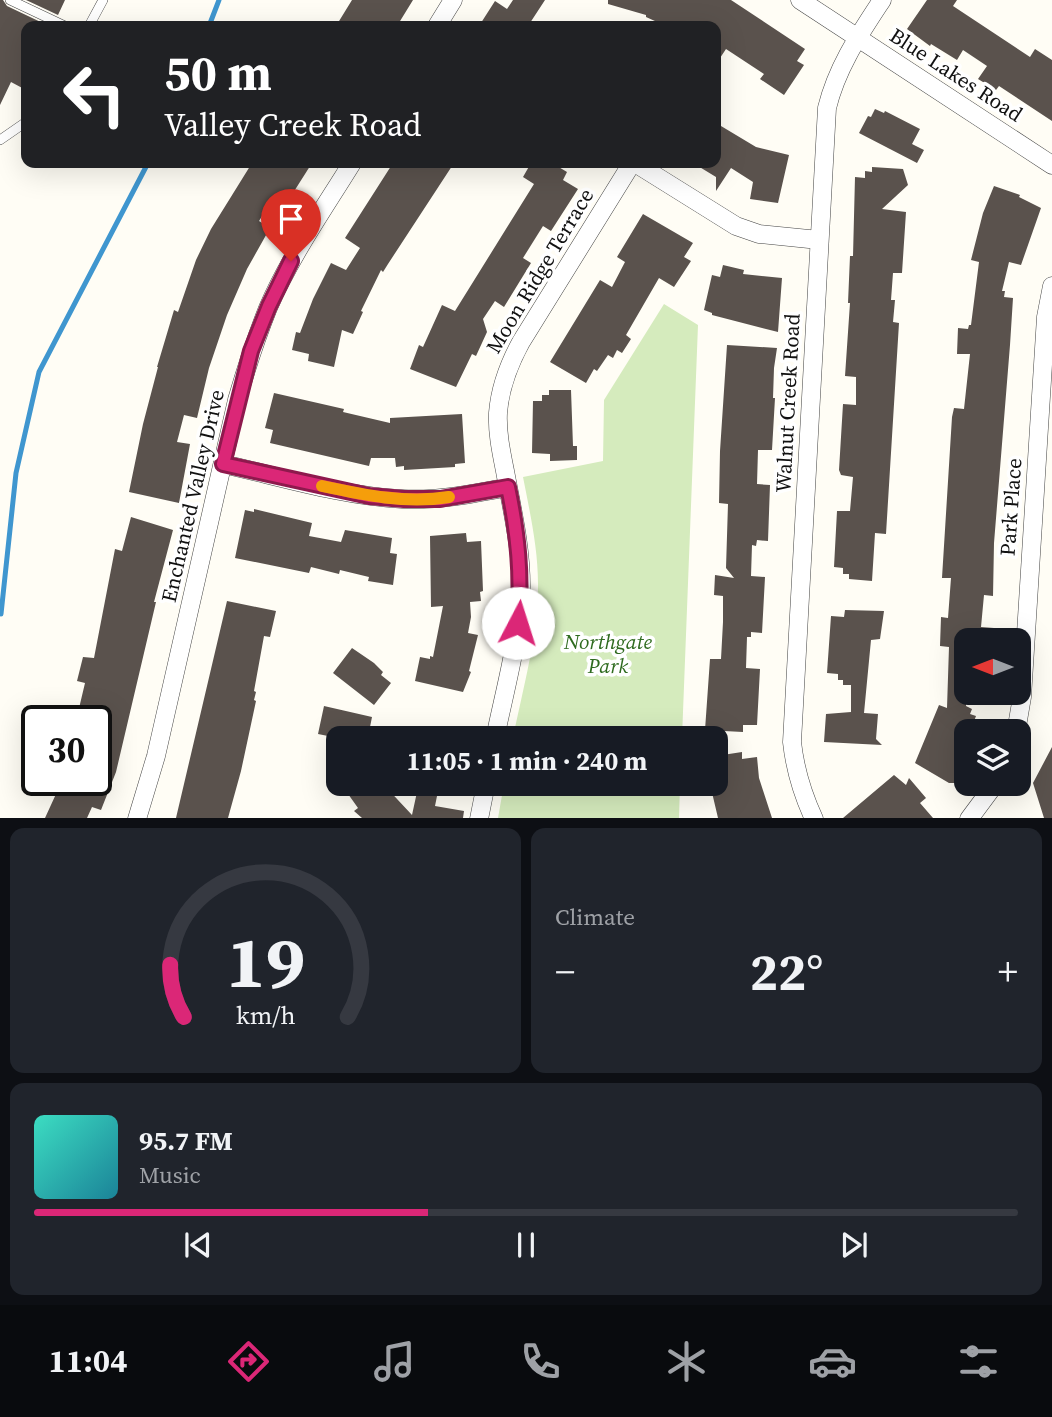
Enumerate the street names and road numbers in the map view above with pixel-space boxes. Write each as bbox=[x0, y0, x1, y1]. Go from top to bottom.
street label: Blue Lakes Road bbox=[884, 21, 1029, 129]
street label: Moon Ridge Terrace bbox=[479, 183, 600, 359]
street label: Walnut Creek Road bbox=[768, 313, 807, 493]
street label: Enchanted Valley Drive bbox=[154, 387, 231, 605]
street label: Park Place bbox=[993, 457, 1028, 557]

